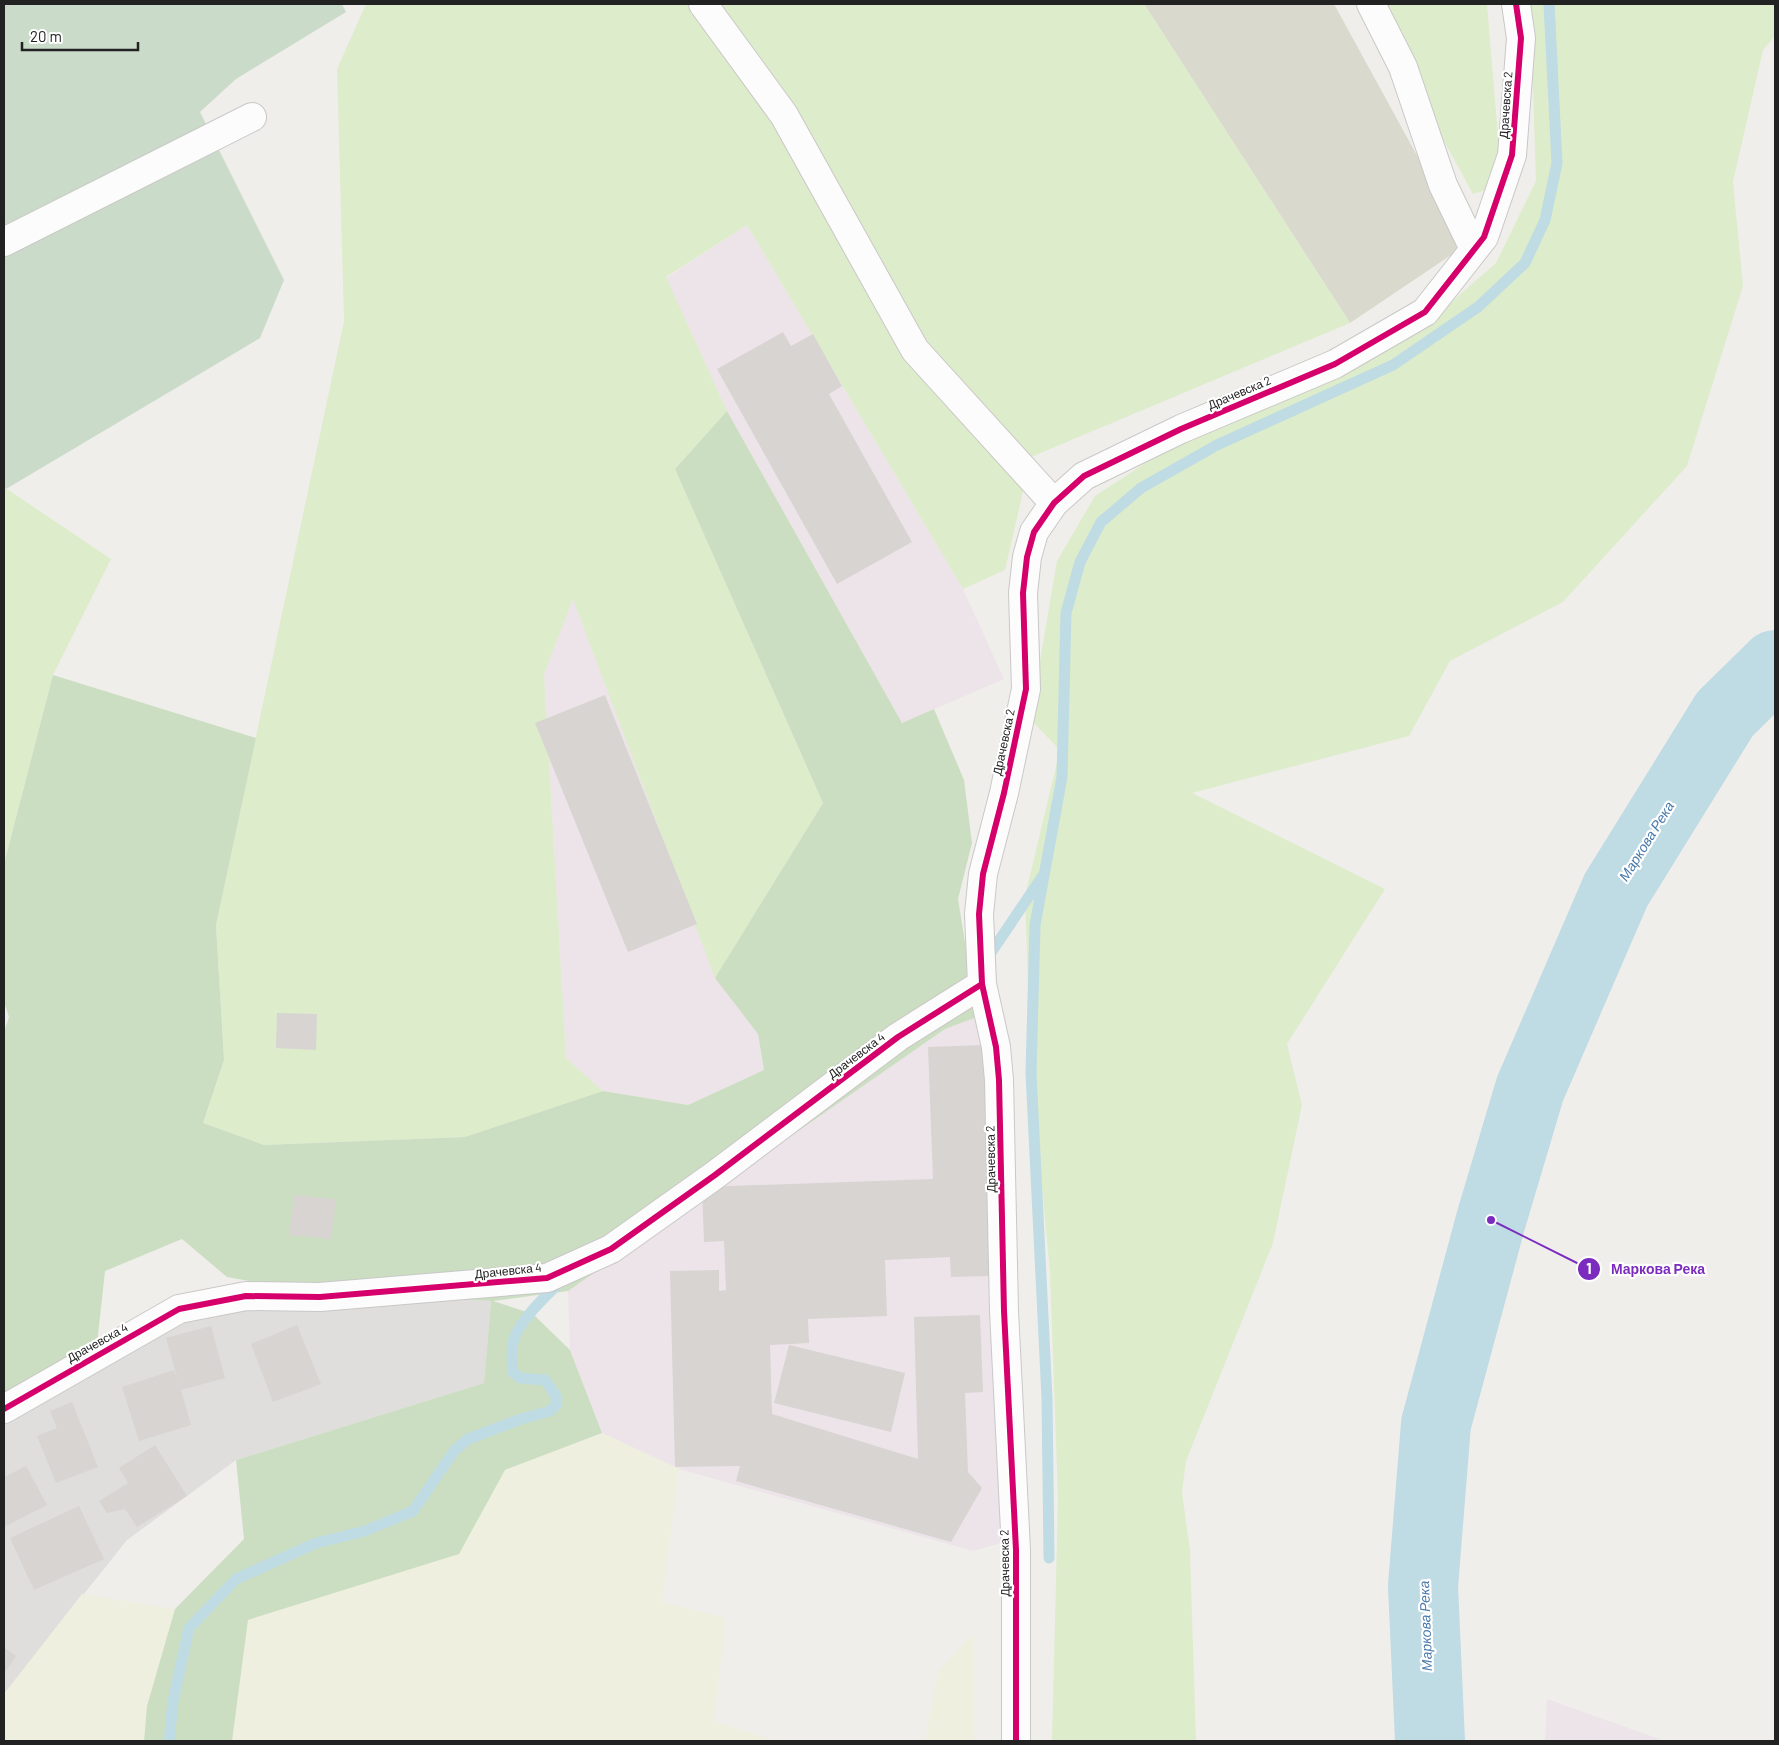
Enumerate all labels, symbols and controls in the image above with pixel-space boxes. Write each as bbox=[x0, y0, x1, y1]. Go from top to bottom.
scale bar bbox=[22, 20, 139, 52]
text: 20 m bbox=[30, 27, 62, 45]
street label: Драчевска 2 bbox=[1496, 71, 1515, 139]
street label: Драчевска 2 bbox=[1205, 372, 1273, 413]
street label: Драчевска 2 bbox=[989, 708, 1018, 777]
water label: Маркова Река bbox=[1615, 798, 1677, 884]
street label: Драчевска 4 bbox=[825, 1029, 888, 1082]
street label: Драчевска 2 bbox=[982, 1125, 999, 1193]
callout: Маркова Река bbox=[1576, 1255, 1715, 1284]
text: 1 bbox=[1586, 1259, 1592, 1277]
street label: Драчевска 4 bbox=[474, 1260, 542, 1281]
text: Маркова Река bbox=[1611, 1260, 1705, 1277]
street label: Драчевска 4 bbox=[64, 1319, 130, 1365]
street label: Драчевска 2 bbox=[996, 1529, 1013, 1597]
water label: Маркова Река bbox=[1415, 1580, 1435, 1672]

